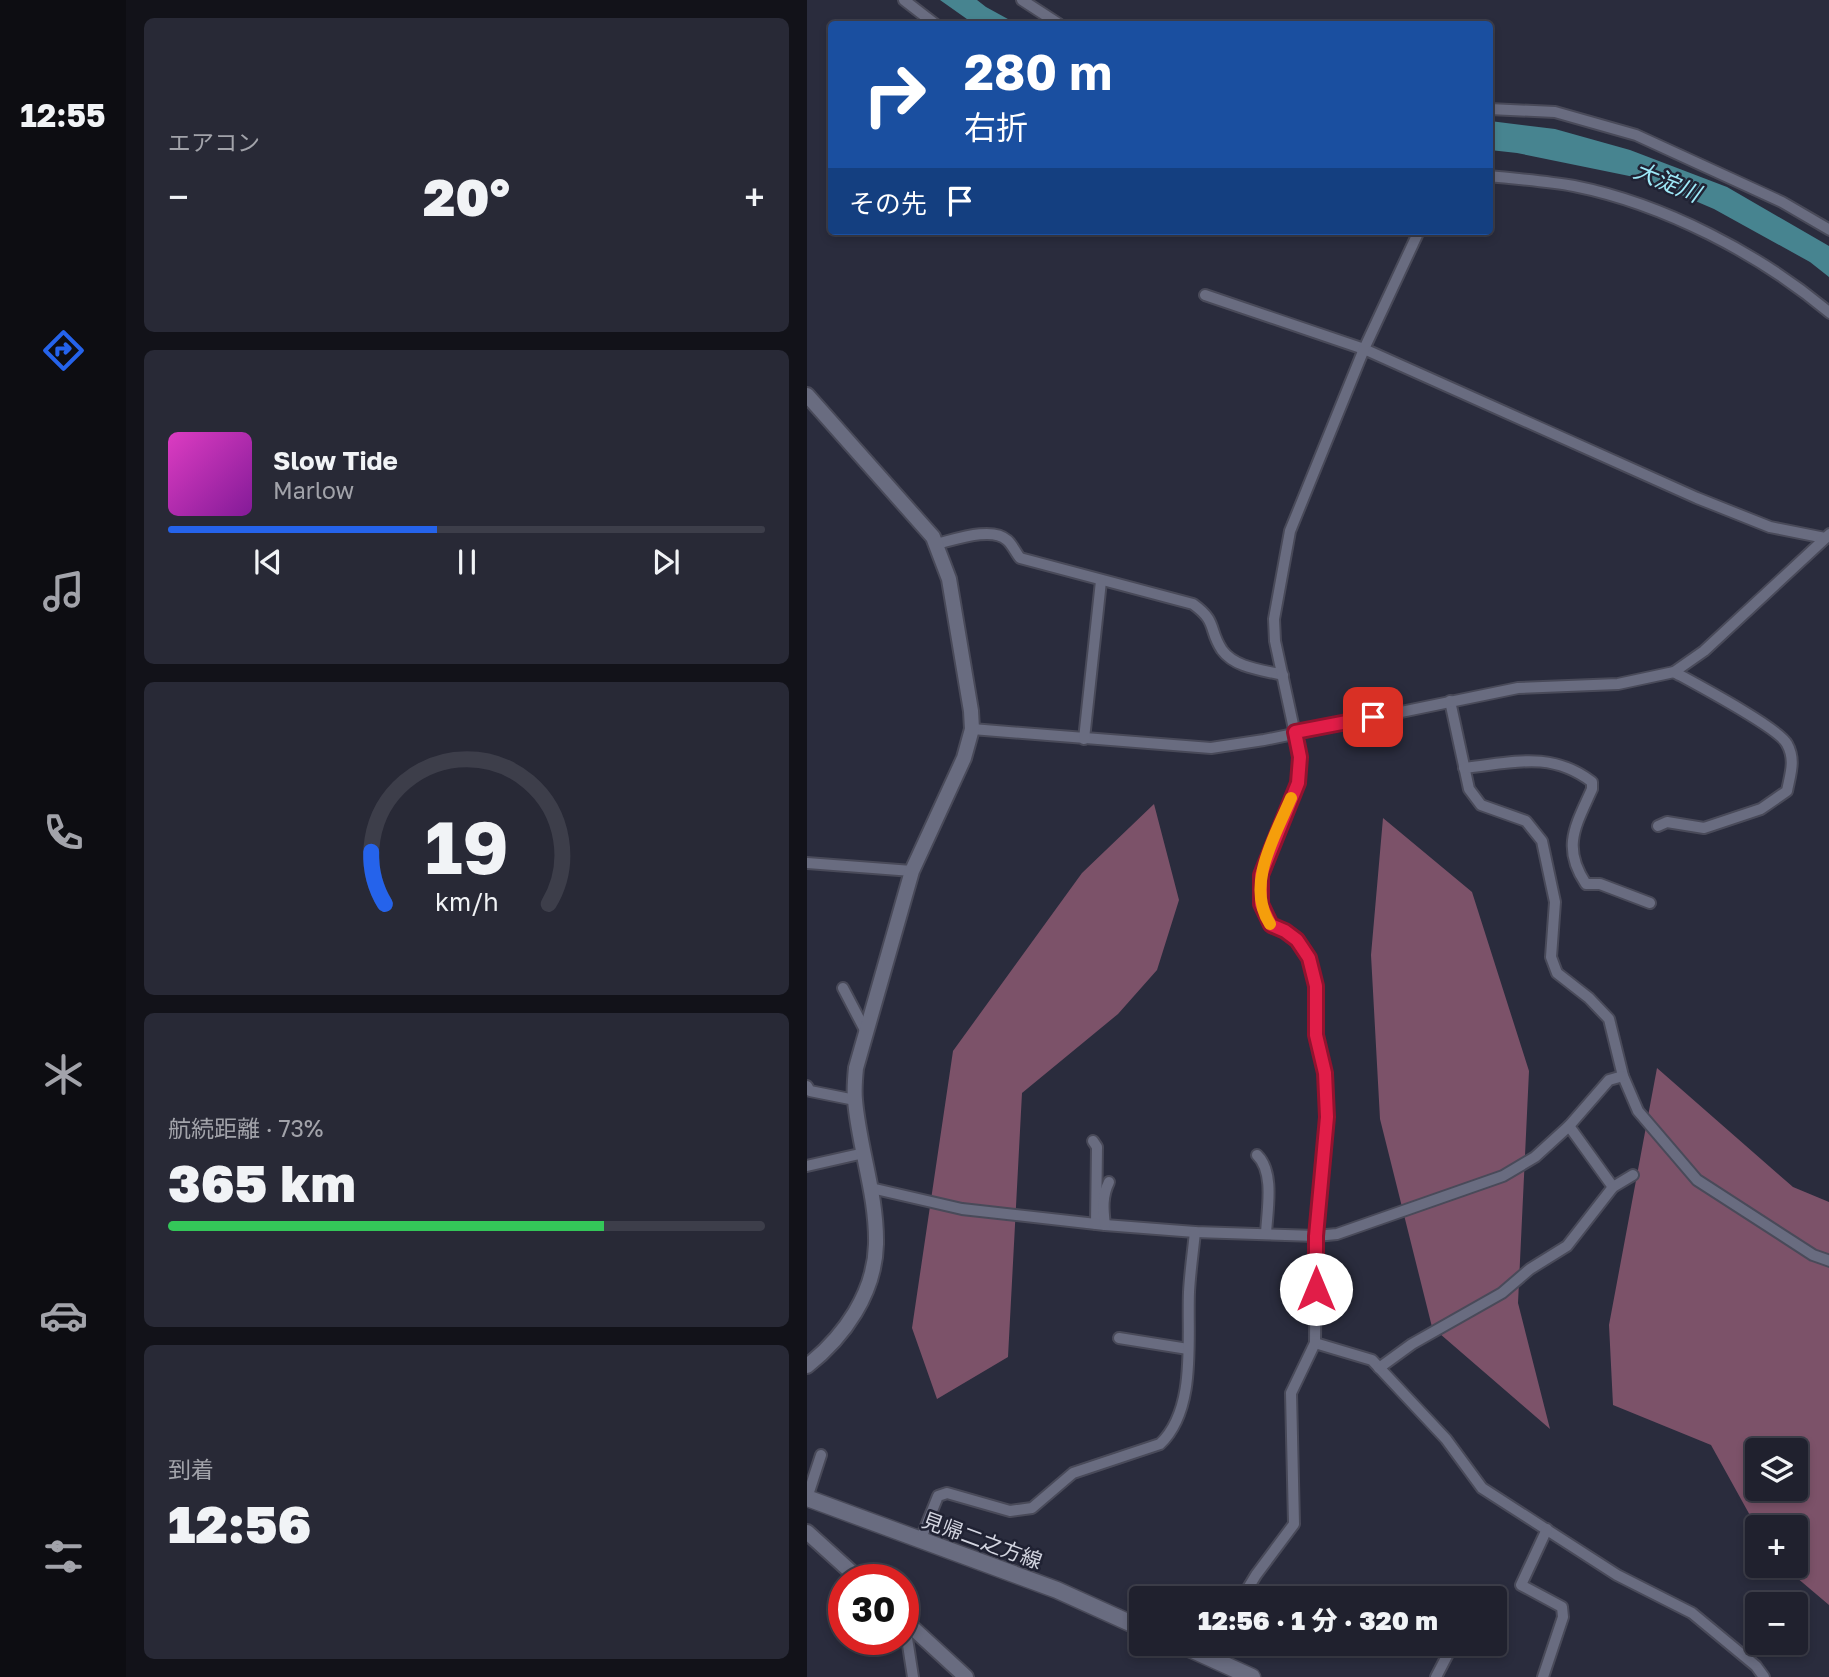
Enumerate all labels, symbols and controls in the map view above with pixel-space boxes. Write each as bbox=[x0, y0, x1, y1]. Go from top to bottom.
text: 280 m bbox=[964, 42, 1112, 101]
icon: right bbox=[849, 49, 940, 140]
text: 12:55 bbox=[20, 96, 106, 134]
text: 右折 bbox=[964, 108, 1028, 146]
text: エアコン bbox=[168, 128, 260, 156]
water label: 大淀川 bbox=[1630, 155, 1707, 208]
text: 20° bbox=[423, 165, 510, 227]
text: − bbox=[168, 174, 189, 219]
text: + bbox=[744, 174, 765, 219]
icon: arrive bbox=[941, 182, 979, 220]
text: その先 bbox=[849, 188, 927, 219]
icon: directions bbox=[39, 326, 88, 375]
text: Slow Tide bbox=[273, 445, 398, 476]
text: Marlow bbox=[273, 476, 354, 504]
icon: previous bbox=[249, 543, 287, 581]
icon: pause bbox=[448, 543, 486, 581]
icon: next bbox=[647, 543, 685, 581]
icon: music bbox=[39, 567, 88, 616]
pin bbox=[1343, 687, 1403, 747]
icon: arrive bbox=[1354, 698, 1392, 736]
text: 19 bbox=[425, 804, 508, 891]
icon: phone bbox=[39, 808, 88, 857]
text: km/h bbox=[435, 886, 498, 917]
icon: climate bbox=[39, 1050, 88, 1099]
text: 航続距離 · 73% bbox=[168, 1114, 323, 1142]
text: 365 km bbox=[168, 1151, 356, 1213]
position arrow bbox=[1279, 1252, 1353, 1326]
icon: car bbox=[39, 1291, 88, 1340]
map controls bbox=[1745, 1438, 1808, 1655]
button: layers bbox=[1745, 1438, 1808, 1501]
text: 到着 bbox=[168, 1455, 214, 1483]
text: 12:56 bbox=[168, 1492, 311, 1554]
street label: 見帰二之方線 bbox=[919, 1506, 1046, 1574]
button: + bbox=[1745, 1515, 1808, 1578]
icon: filters bbox=[39, 1532, 88, 1581]
speed limit sign: 30 bbox=[828, 1564, 919, 1655]
button: − bbox=[1745, 1592, 1808, 1655]
text: 12:56 · 1 分 · 320 m bbox=[1198, 1605, 1438, 1636]

